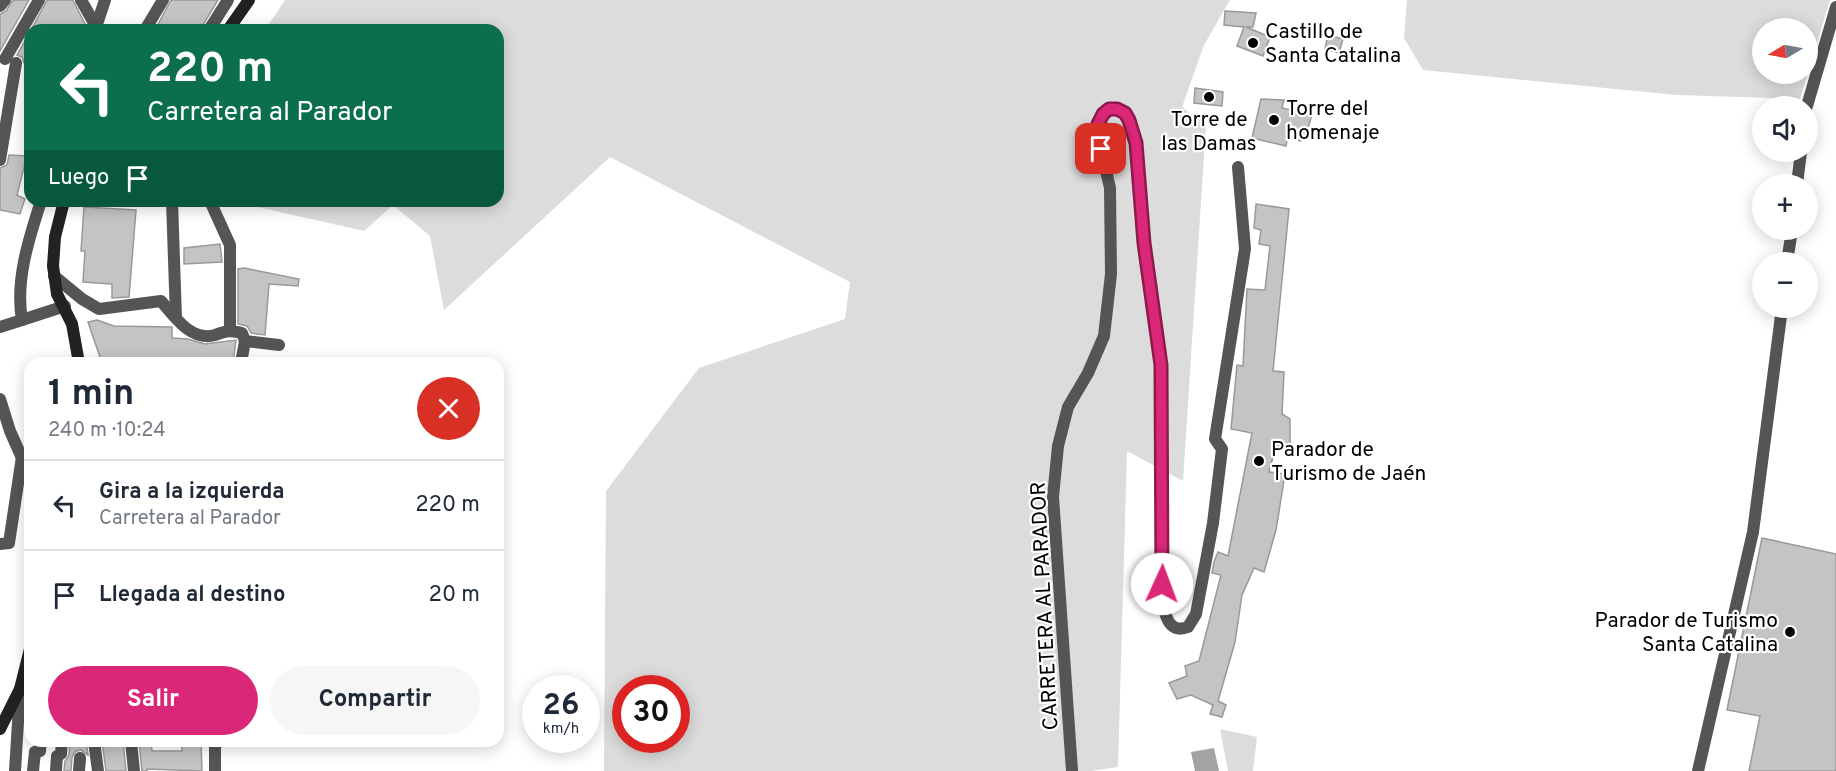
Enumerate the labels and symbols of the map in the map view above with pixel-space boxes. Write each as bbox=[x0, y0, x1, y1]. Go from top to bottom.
north arrow bbox=[1752, 18, 1818, 84]
place label: Castillo de Santa Catalina bbox=[1265, 19, 1401, 70]
marker: Castillo de Santa Catalina bbox=[1246, 36, 1260, 50]
marker: Torre de las Damas bbox=[1202, 90, 1216, 104]
place label: Torre del homenaje bbox=[1286, 96, 1380, 147]
place label: Torre de las Damas bbox=[1161, 107, 1257, 158]
marker: Torre del homenaje bbox=[1267, 113, 1281, 127]
pin bbox=[1075, 123, 1126, 174]
place label: Parador de Turismo de Jaén bbox=[1271, 437, 1426, 488]
marker: Parador de Turismo de Jaén bbox=[1252, 454, 1266, 468]
street label: CARRETERA AL PARADOR bbox=[1026, 481, 1065, 731]
position arrow bbox=[1130, 552, 1194, 616]
place label: Parador de Turismo Santa Catalina bbox=[1595, 608, 1778, 659]
marker: Parador de Turismo Santa Catalina bbox=[1783, 625, 1797, 639]
speed limit sign: 30 bbox=[612, 675, 690, 753]

